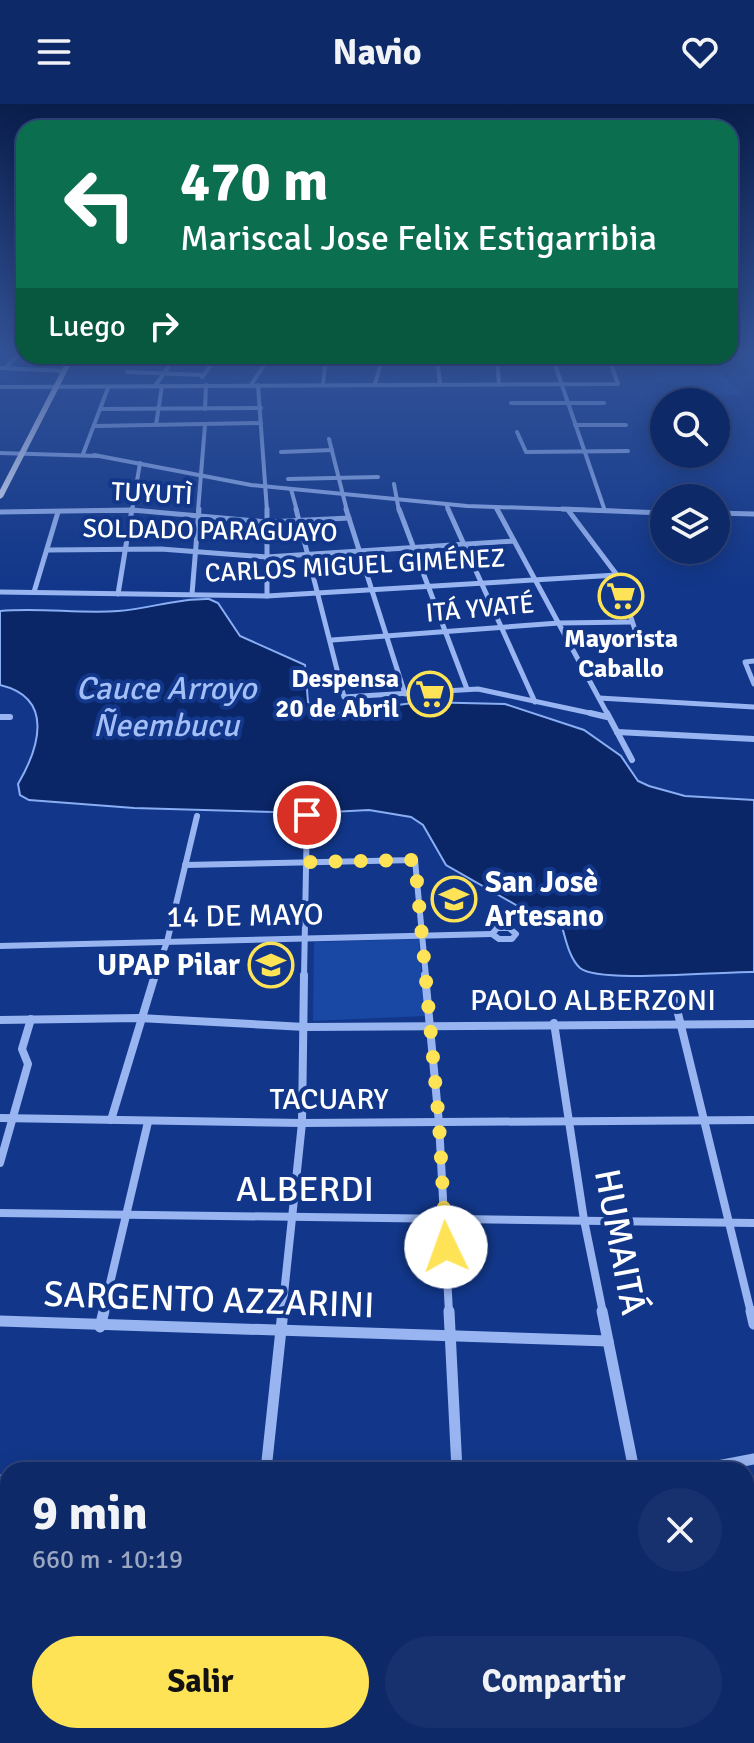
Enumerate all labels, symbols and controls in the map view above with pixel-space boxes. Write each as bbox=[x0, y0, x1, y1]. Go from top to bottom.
icon: menu bbox=[32, 30, 76, 74]
text: Navio bbox=[333, 30, 421, 75]
icon: heart bbox=[678, 30, 722, 74]
text: 470 m bbox=[180, 147, 328, 216]
icon: left bbox=[48, 152, 152, 256]
text: Mariscal Jose Felix Estigarribia bbox=[180, 216, 657, 261]
icon: right bbox=[142, 304, 186, 348]
text: Luego bbox=[48, 308, 126, 345]
map controls bbox=[650, 388, 730, 564]
button: search bbox=[650, 388, 730, 468]
street label: TUYUTÌ bbox=[111, 476, 193, 512]
button: layers bbox=[650, 484, 730, 564]
street label: SOLDADO PARAGUAYO bbox=[82, 513, 338, 549]
street label: CARLOS MIGUEL GIMÉNEZ bbox=[204, 542, 506, 590]
supermarket icon: Mayorista Caballo bbox=[597, 572, 645, 620]
street label: ITÁ YVATÉ bbox=[424, 588, 536, 630]
place label: Mayorista Caballo bbox=[564, 623, 678, 685]
place label: Despensa 20 de Abril bbox=[275, 663, 399, 725]
water label: Cauce Arroyo Ñeembucu bbox=[76, 669, 258, 745]
supermarket icon: Despensa 20 de Abril bbox=[406, 670, 454, 718]
pin bbox=[273, 781, 341, 849]
icon: arrive bbox=[285, 793, 329, 837]
place label: San Josè Artesano bbox=[485, 864, 604, 935]
school or university icon: San Josè Artesano bbox=[430, 875, 478, 923]
street label: 14 DE MAYO bbox=[166, 896, 324, 936]
school or university icon: UPAP Pilar bbox=[247, 941, 295, 989]
place label: UPAP Pilar bbox=[97, 947, 240, 984]
street label: PAOLO ALBERZONI bbox=[470, 982, 716, 1019]
street label: TACUARY bbox=[269, 1081, 389, 1118]
street label: HUMAITÁ bbox=[584, 1165, 656, 1319]
street label: ALBERDI bbox=[236, 1167, 374, 1212]
position arrow bbox=[404, 1205, 488, 1289]
street label: SARGENTO AZZARINI bbox=[43, 1272, 375, 1328]
text: 9 min bbox=[32, 1484, 148, 1543]
button: close bbox=[638, 1488, 722, 1572]
text: 660 m · 10:19 bbox=[32, 1544, 183, 1576]
button: Salir bbox=[32, 1636, 369, 1728]
button: Compartir bbox=[385, 1636, 722, 1728]

